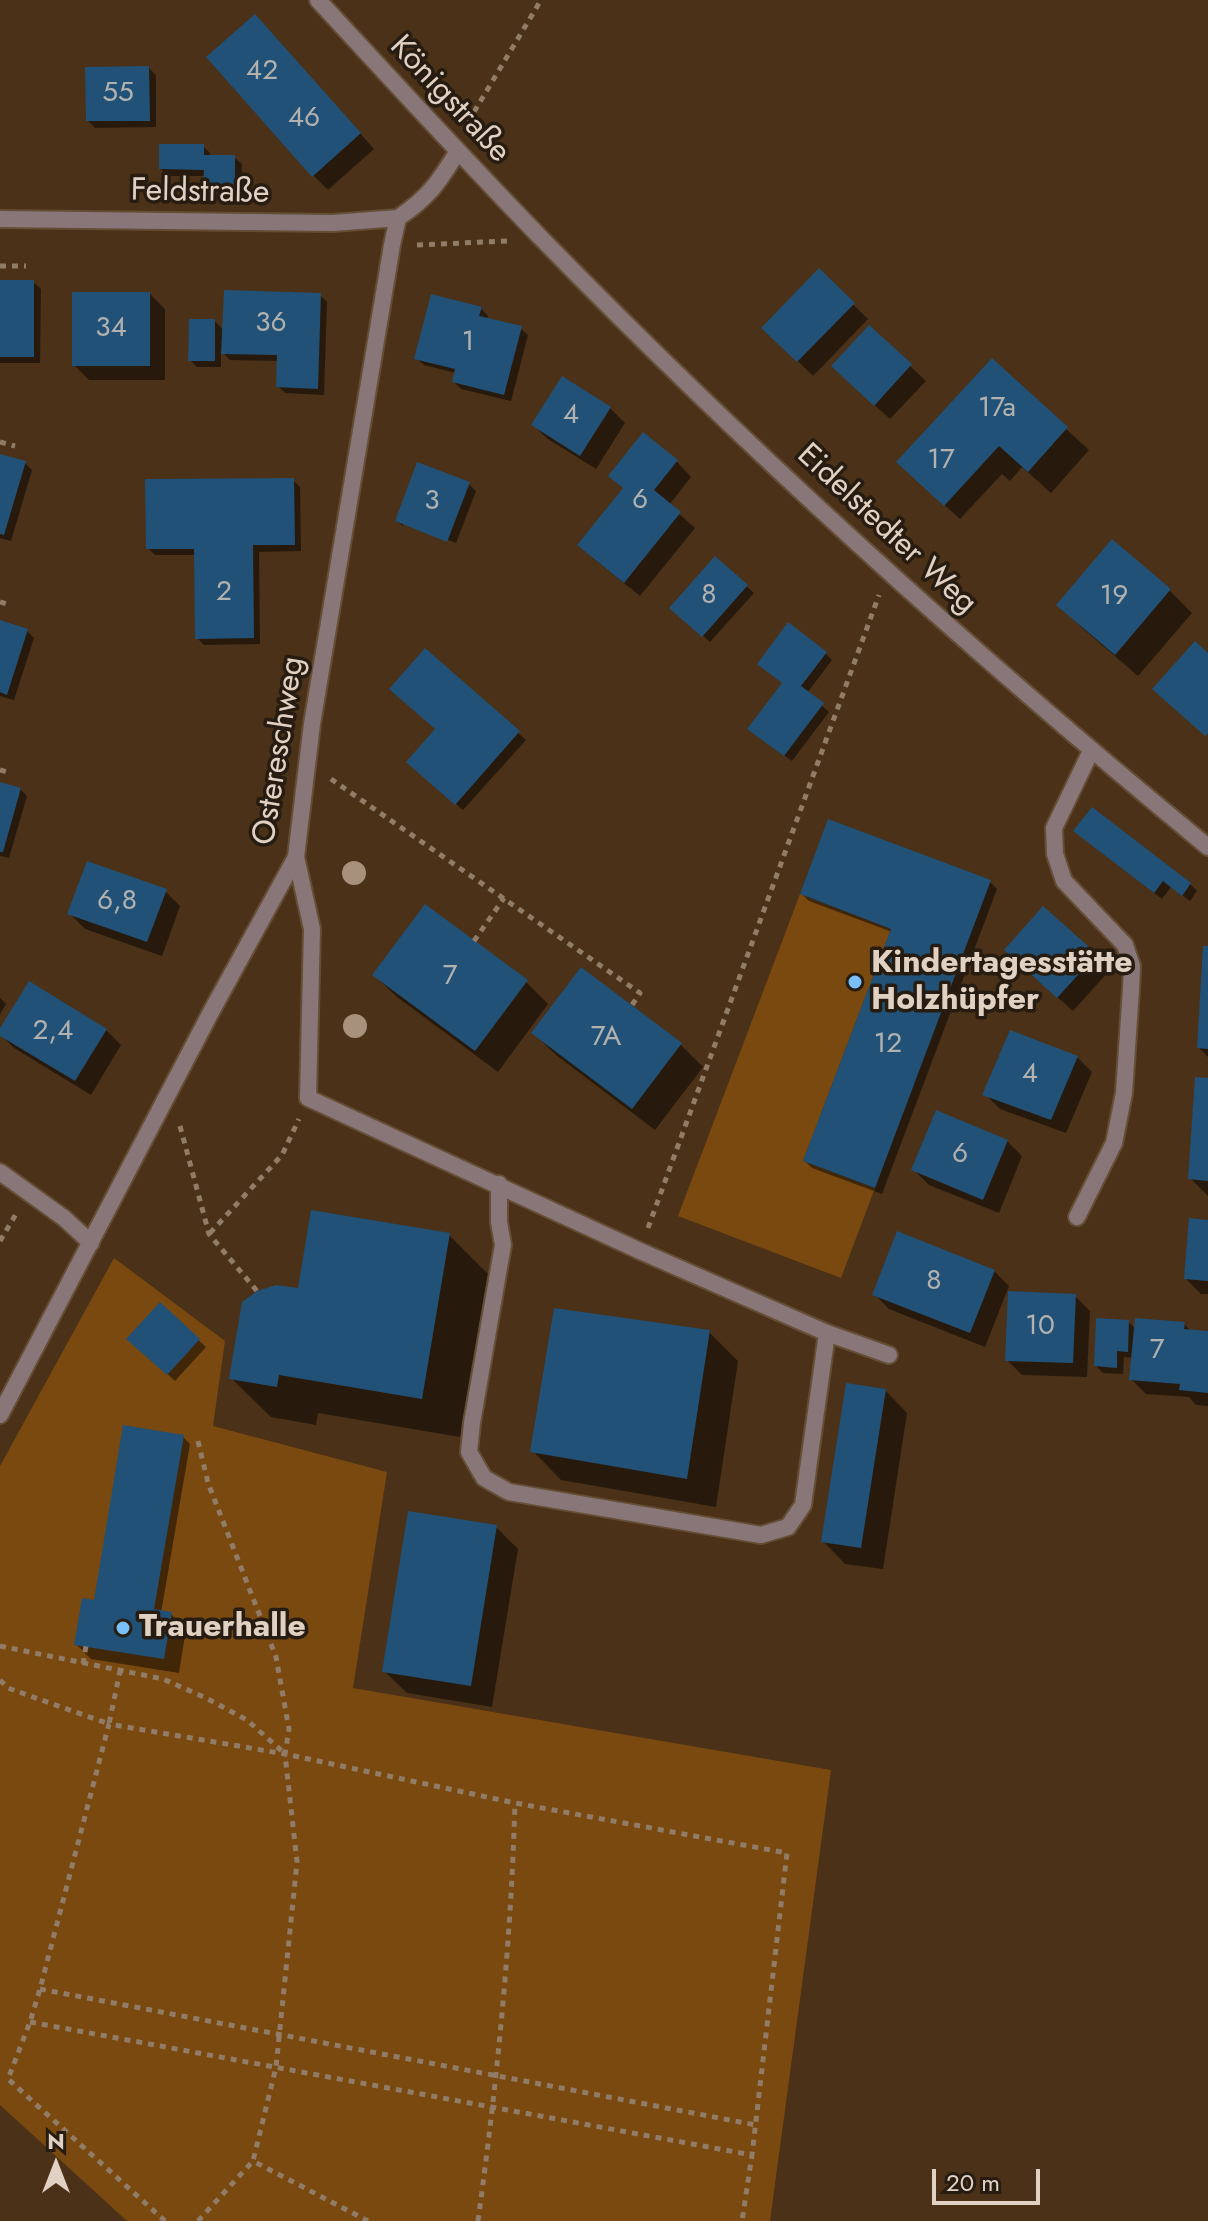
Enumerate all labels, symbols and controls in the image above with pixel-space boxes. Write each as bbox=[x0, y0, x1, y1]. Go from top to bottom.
street label: Königstraße bbox=[381, 29, 517, 171]
house number: 42 bbox=[246, 55, 278, 89]
house number: 55 bbox=[102, 77, 134, 111]
house number: 46 bbox=[288, 102, 320, 136]
street label: Feldstraße bbox=[130, 173, 270, 213]
house number: 36 bbox=[255, 307, 287, 341]
house number: 34 bbox=[95, 312, 127, 346]
house number: 1 bbox=[462, 326, 474, 360]
house number: 17a bbox=[978, 392, 1016, 426]
house number: 4 bbox=[563, 399, 579, 433]
street label: Eidelstedter Weg bbox=[788, 437, 984, 623]
house number: 17 bbox=[927, 444, 955, 478]
house number: 6 bbox=[632, 484, 648, 518]
house number: 3 bbox=[424, 485, 440, 519]
house number: 2 bbox=[216, 576, 232, 610]
house number: 8 bbox=[701, 579, 717, 613]
house number: 19 bbox=[1100, 580, 1128, 614]
street label: Ostereschweg bbox=[246, 654, 314, 848]
house number: 6,8 bbox=[97, 885, 137, 919]
place label: Kindertagesstätte Holzhüpfer bbox=[871, 945, 1133, 1020]
house number: 7 bbox=[443, 960, 457, 994]
marker: Kindertagesstätte Holzhüpfer bbox=[846, 973, 864, 991]
house number: 2,4 bbox=[33, 1015, 73, 1049]
house number: 7A bbox=[591, 1021, 621, 1055]
house number: 12 bbox=[874, 1028, 902, 1062]
house number: 4 bbox=[1022, 1058, 1038, 1092]
house number: 6 bbox=[952, 1138, 968, 1172]
house number: 8 bbox=[926, 1265, 942, 1299]
house number: 10 bbox=[1025, 1310, 1055, 1344]
house number: 7 bbox=[1150, 1334, 1164, 1368]
place label: Trauerhalle bbox=[139, 1609, 306, 1647]
marker: Trauerhalle bbox=[114, 1619, 132, 1637]
north arrow bbox=[16, 2125, 96, 2205]
text: N bbox=[47, 2125, 65, 2157]
scale bar bbox=[936, 2153, 1044, 2203]
text: 20 m bbox=[946, 2165, 1000, 2200]

